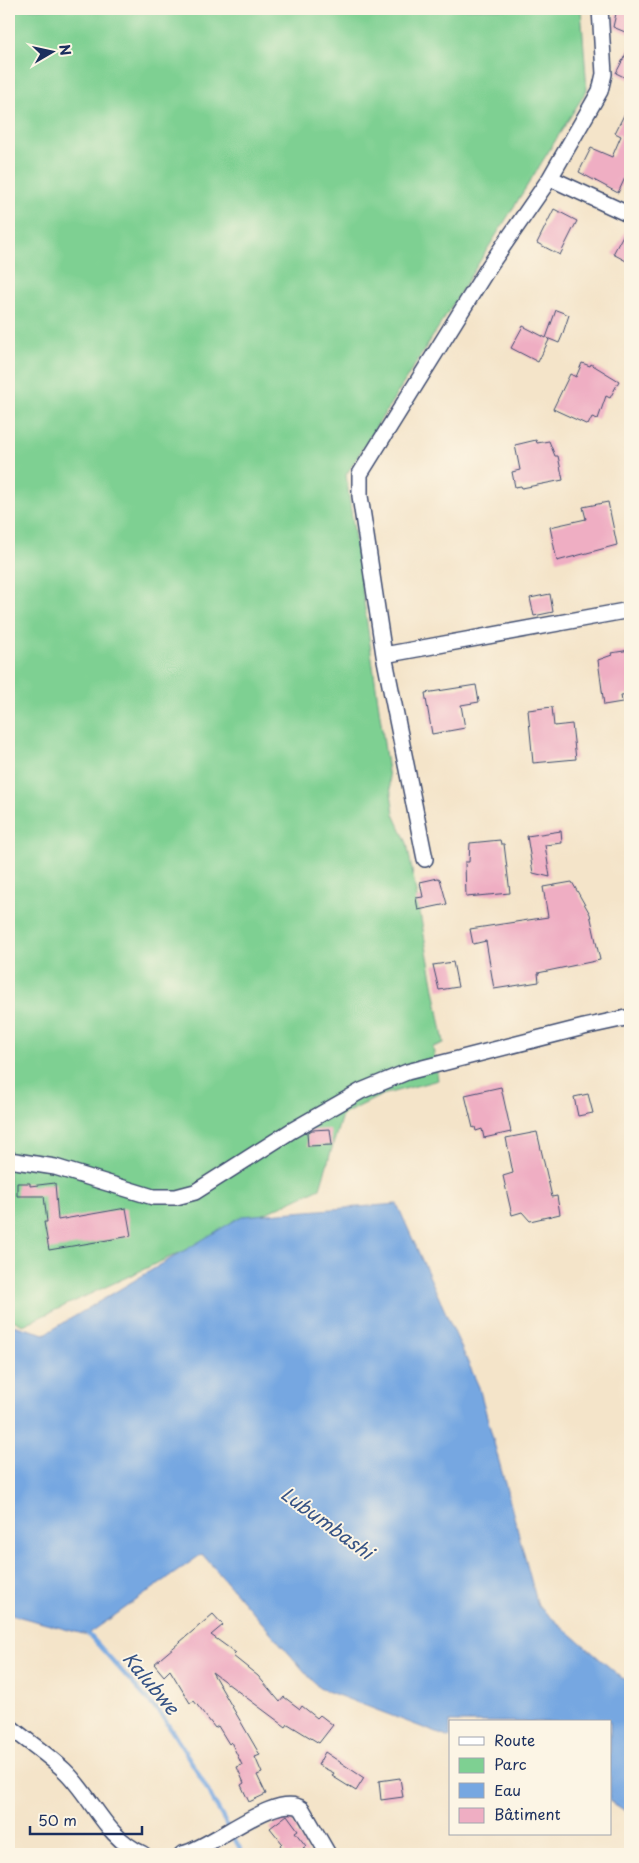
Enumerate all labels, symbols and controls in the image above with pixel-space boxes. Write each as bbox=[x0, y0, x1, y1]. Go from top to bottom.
north arrow bbox=[28, 28, 78, 78]
text: N bbox=[54, 43, 77, 57]
water label: Lubumbashi bbox=[276, 1479, 382, 1567]
water label: Kalubwe bbox=[117, 1645, 187, 1721]
legend bbox=[449, 1720, 612, 1836]
text: Route bbox=[494, 1728, 535, 1751]
text: Parc bbox=[494, 1752, 527, 1775]
text: Eau bbox=[494, 1778, 521, 1801]
text: Bâtiment bbox=[494, 1802, 561, 1825]
scale bar bbox=[30, 1803, 142, 1835]
text: 50 m bbox=[38, 1808, 77, 1831]

